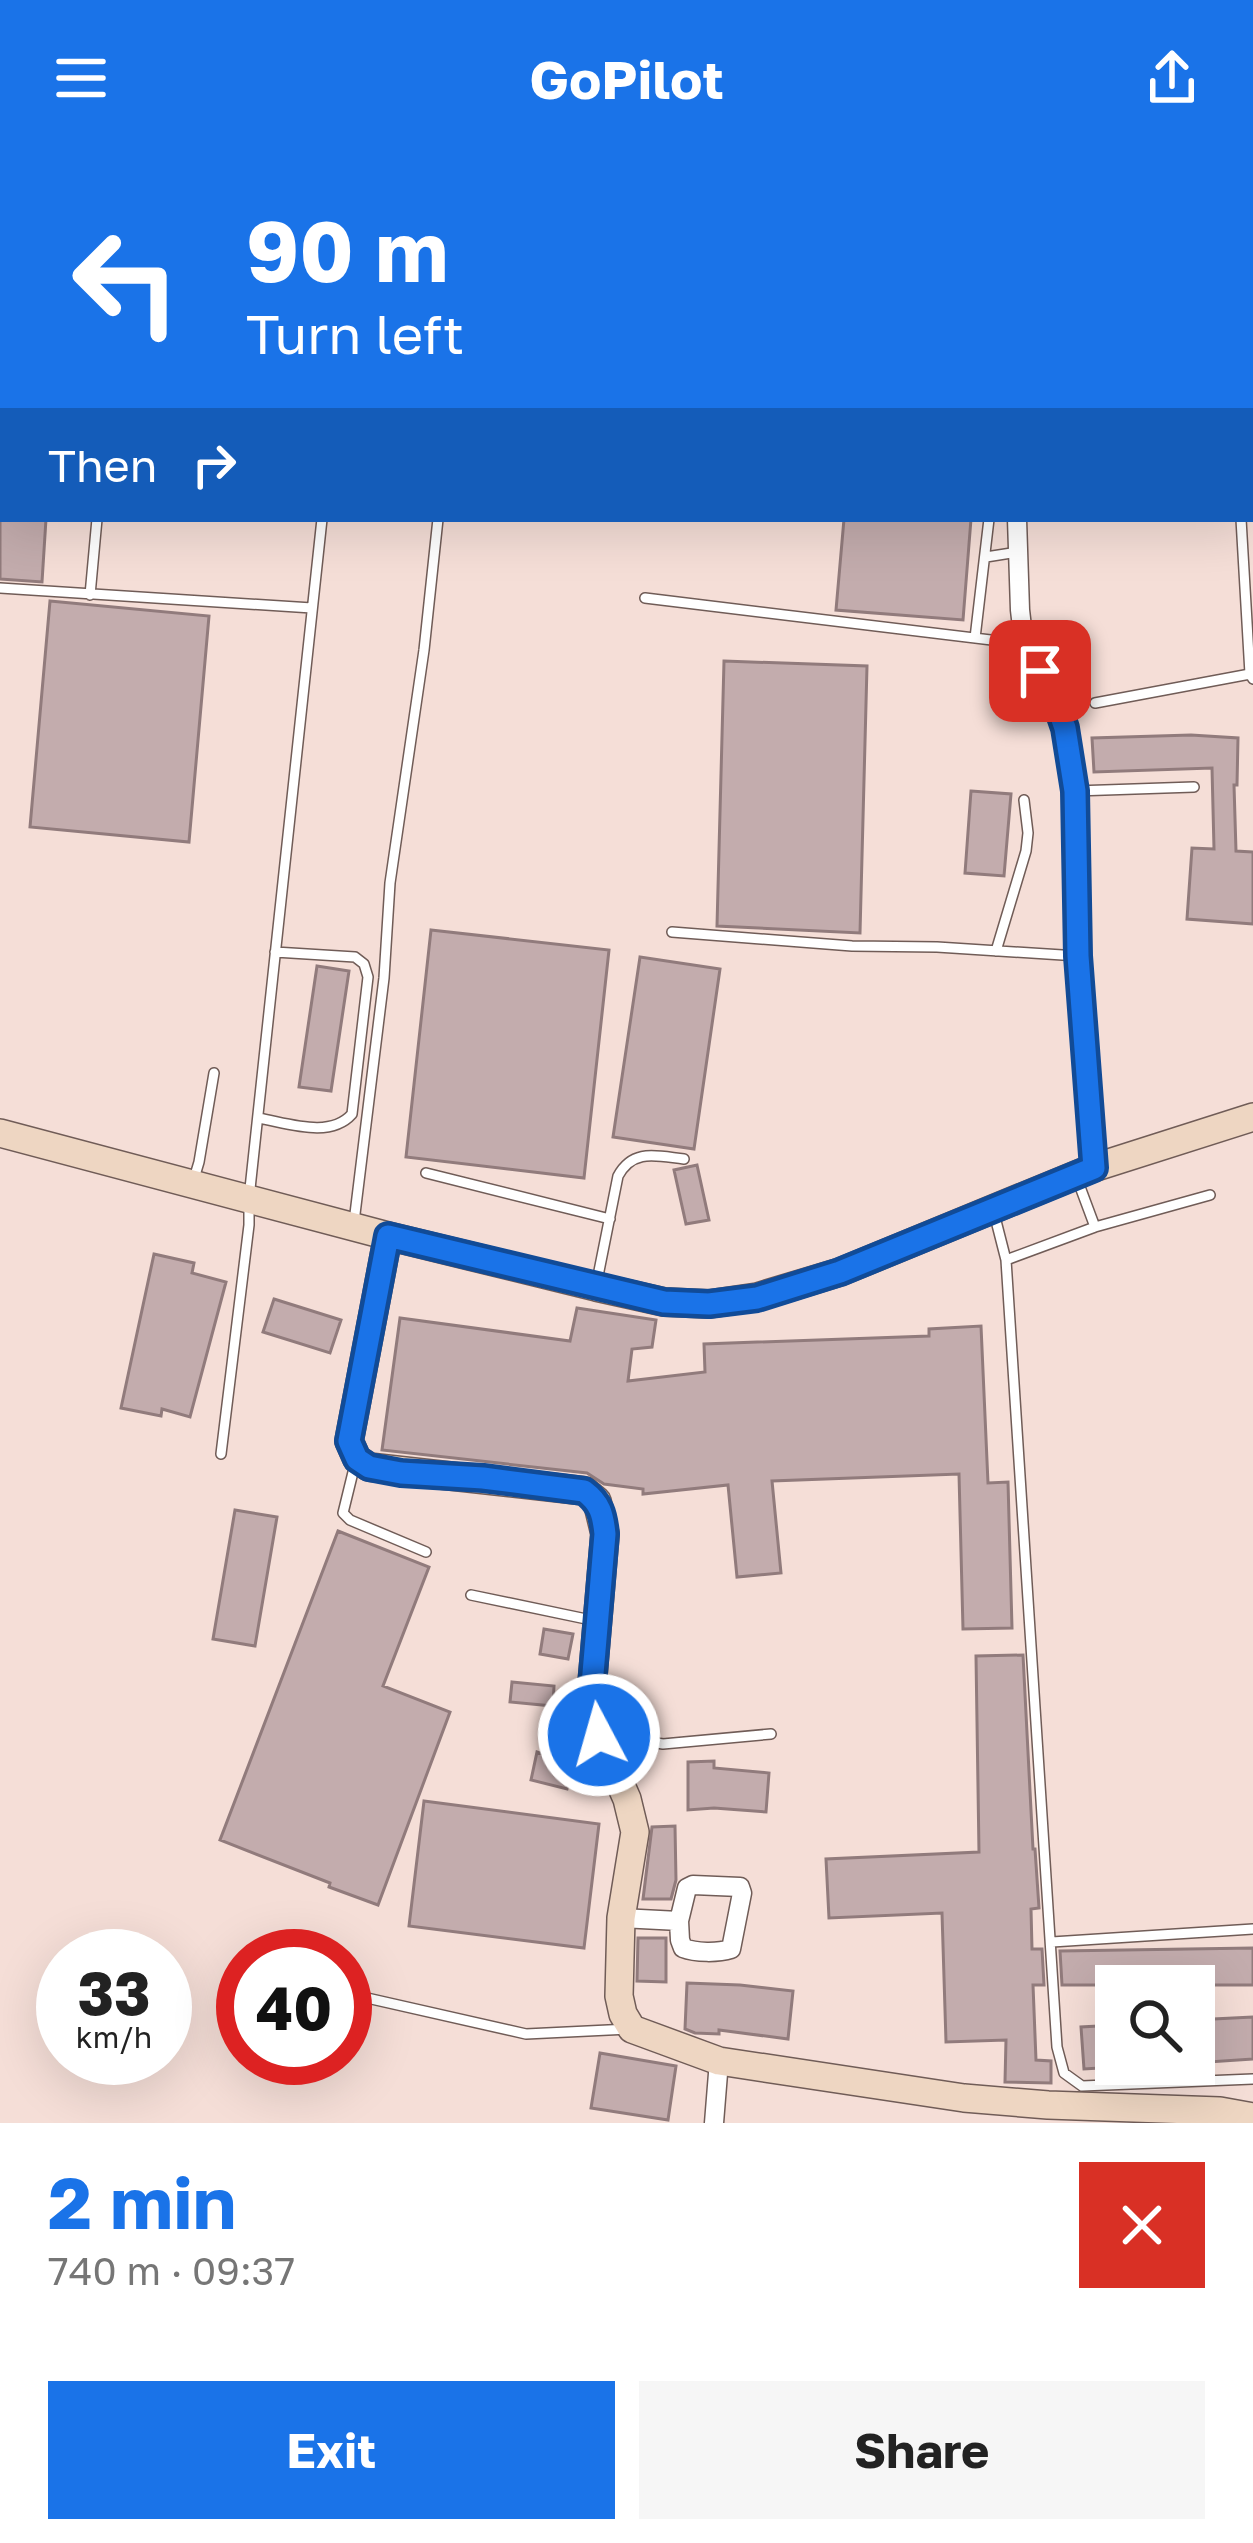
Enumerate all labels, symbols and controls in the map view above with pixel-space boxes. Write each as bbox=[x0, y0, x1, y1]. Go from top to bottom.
icon: menu bbox=[48, 45, 114, 111]
icon: share bbox=[1139, 45, 1205, 111]
text: GoPilot bbox=[529, 46, 724, 111]
text: 90 m bbox=[246, 200, 448, 300]
icon: left bbox=[48, 204, 204, 360]
text: Turn left bbox=[246, 301, 464, 366]
icon: right bbox=[181, 432, 247, 498]
text: Then bbox=[48, 438, 157, 492]
pin bbox=[989, 620, 1091, 722]
icon: arrive bbox=[1007, 638, 1073, 704]
position arrow bbox=[536, 1672, 662, 1798]
speed limit sign: 40 bbox=[216, 1929, 372, 2085]
text: 33 bbox=[77, 1956, 151, 2028]
map controls bbox=[1095, 1965, 1215, 2085]
button: search bbox=[1095, 1965, 1215, 2085]
text: km/h bbox=[76, 2019, 152, 2055]
text: 2 min bbox=[48, 2158, 236, 2245]
button: close bbox=[1079, 2162, 1205, 2288]
text: 740 m · 09:37 bbox=[48, 2247, 295, 2294]
button: Exit bbox=[48, 2381, 615, 2519]
button: Share bbox=[639, 2381, 1205, 2519]

